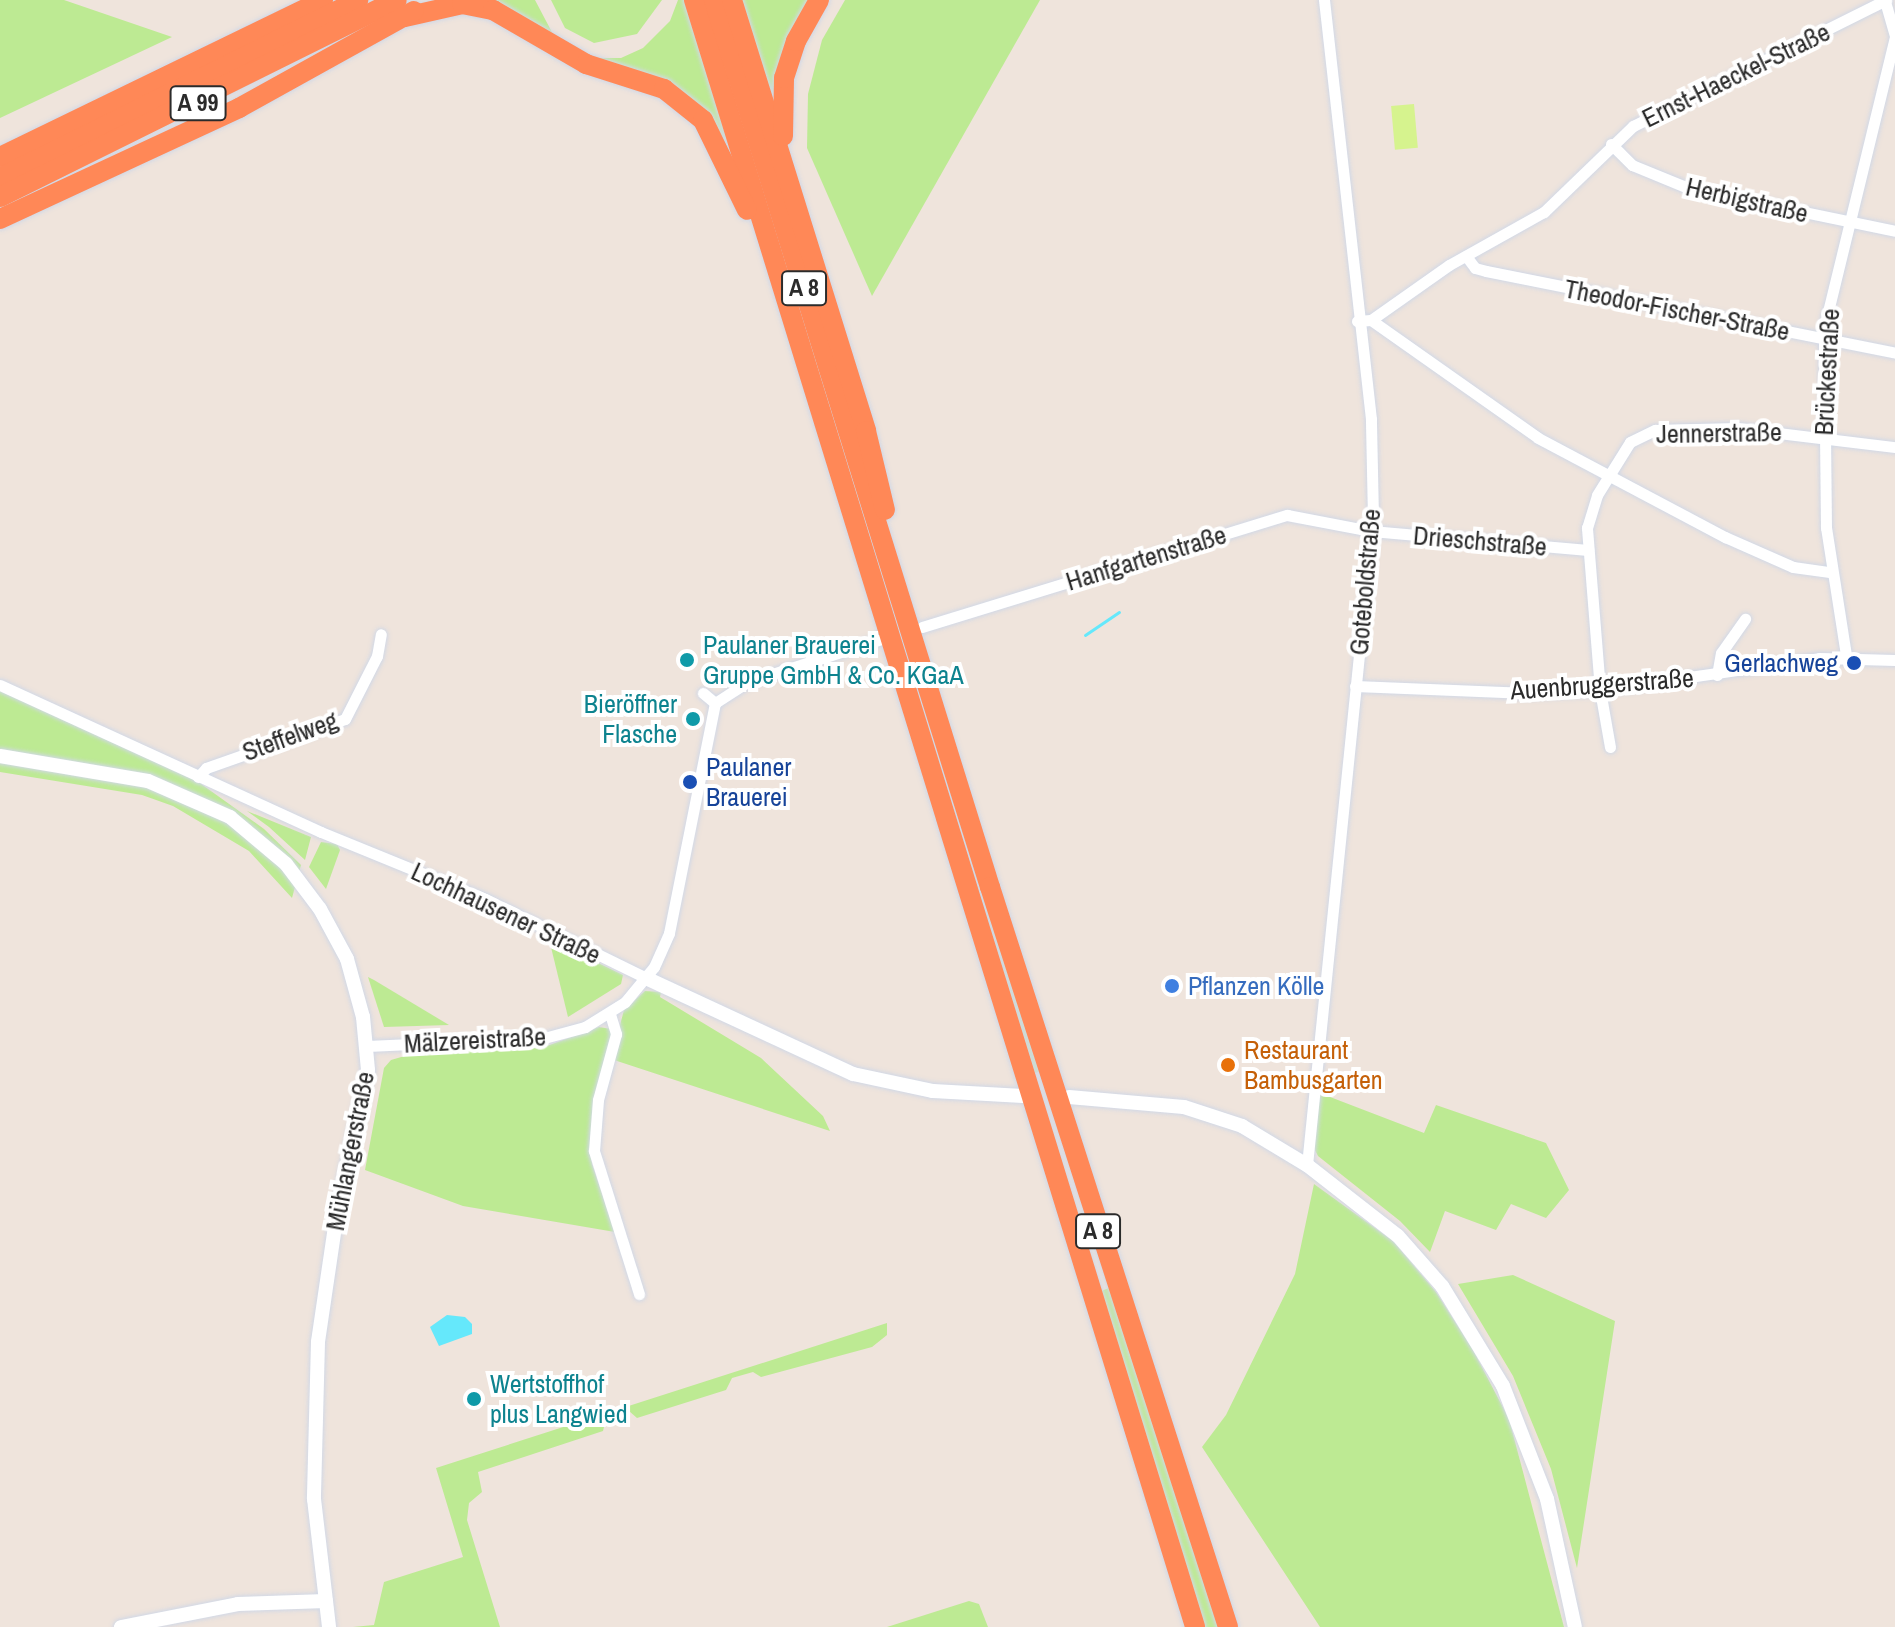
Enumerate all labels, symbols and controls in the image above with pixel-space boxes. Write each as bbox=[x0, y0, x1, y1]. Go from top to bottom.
street label: Ernst-Haeckel-Straße bbox=[1637, 16, 1835, 134]
road number: A 99 bbox=[168, 83, 228, 123]
street label: Herbigstraße bbox=[1683, 171, 1811, 229]
road number: A 8 bbox=[780, 268, 828, 308]
street label: Theodor-Fischer-Straße bbox=[1562, 273, 1792, 347]
street label: Brückestraße bbox=[1808, 308, 1846, 436]
street label: Jennerstraße bbox=[1656, 416, 1782, 450]
street label: Goteboldstraße bbox=[1343, 507, 1387, 657]
street label: Hanfgartenstraße bbox=[1062, 519, 1230, 597]
street label: Drieschstraße bbox=[1412, 520, 1548, 562]
place label: Paulaner Brauerei Gruppe GmbH & Co. KGaA bbox=[703, 629, 964, 690]
place label: Gerlachweg bbox=[1724, 647, 1838, 679]
marker: Paulaner Brauerei Gruppe GmbH & Co. KGaA bbox=[678, 651, 696, 669]
marker: Gerlachweg bbox=[1845, 654, 1863, 672]
street label: Auenbruggerstraße bbox=[1509, 662, 1695, 706]
place label: Bieröffner Flasche bbox=[584, 688, 677, 750]
street label: Steffelweg bbox=[238, 704, 342, 768]
marker: Bieröffner Flasche bbox=[684, 710, 702, 728]
place label: Paulaner Brauerei bbox=[706, 751, 791, 812]
marker: Paulaner Brauerei bbox=[681, 773, 699, 791]
street label: Lochhausener Straße bbox=[406, 856, 606, 970]
place label: Pflanzen Kölle bbox=[1188, 970, 1324, 1002]
marker: Pflanzen Kölle bbox=[1163, 977, 1181, 995]
street label: Mälzereistraße bbox=[403, 1021, 547, 1059]
place label: Restaurant Bambusgarten bbox=[1244, 1034, 1383, 1096]
marker: Restaurant Bambusgarten bbox=[1219, 1056, 1237, 1074]
street label: Mühlangerstraße bbox=[319, 1069, 381, 1233]
road number: A 8 bbox=[1074, 1211, 1122, 1251]
place label: Wertstoffhof plus Langwied bbox=[490, 1368, 627, 1430]
marker: Wertstoffhof plus Langwied bbox=[465, 1390, 483, 1408]

